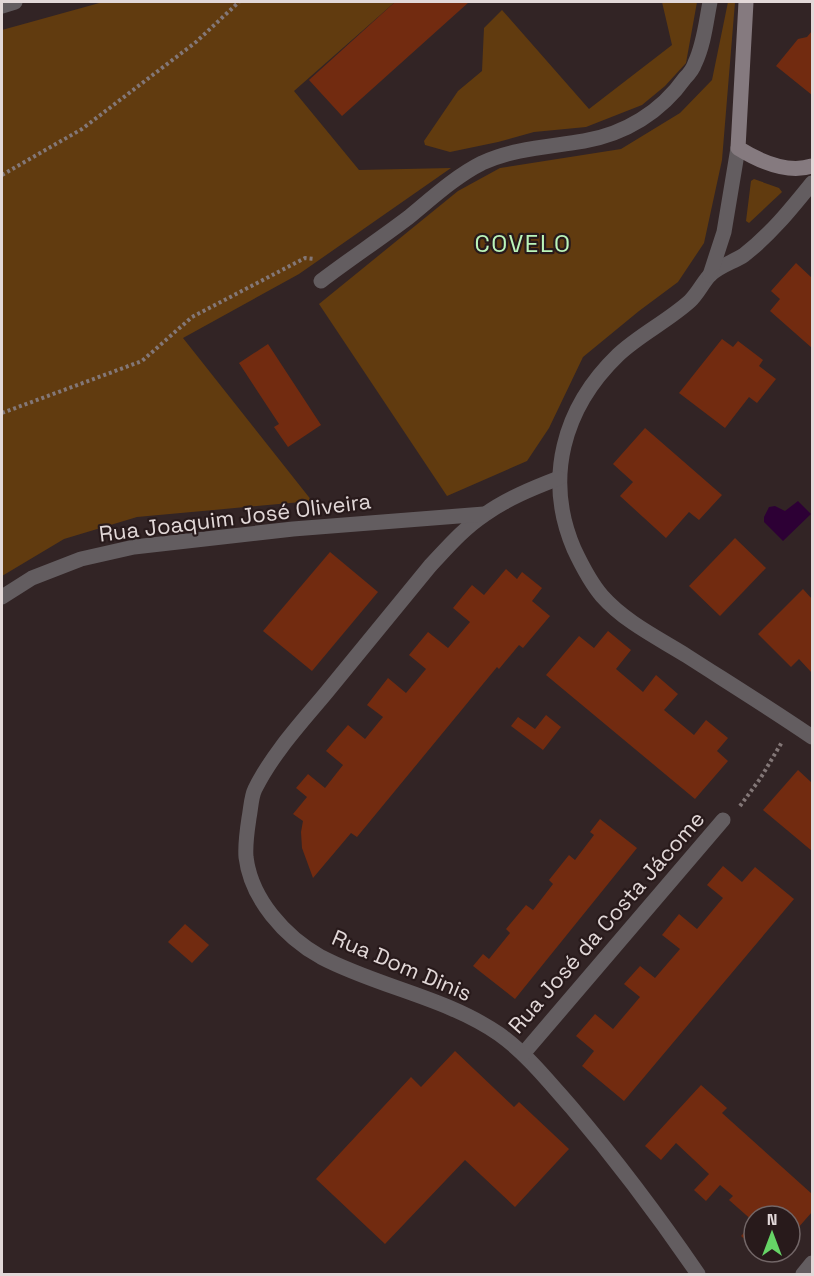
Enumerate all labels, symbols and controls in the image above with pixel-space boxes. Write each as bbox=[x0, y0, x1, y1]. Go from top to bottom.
district label: COVELO bbox=[474, 228, 572, 259]
street label: Rua Joaquim José Oliveira bbox=[97, 486, 373, 548]
street label: Rua José da Costa Jácome bbox=[502, 805, 710, 1039]
street label: Rua Dom Dinis bbox=[328, 923, 476, 1007]
north arrow bbox=[742, 1204, 802, 1264]
text: N bbox=[767, 1209, 777, 1230]

